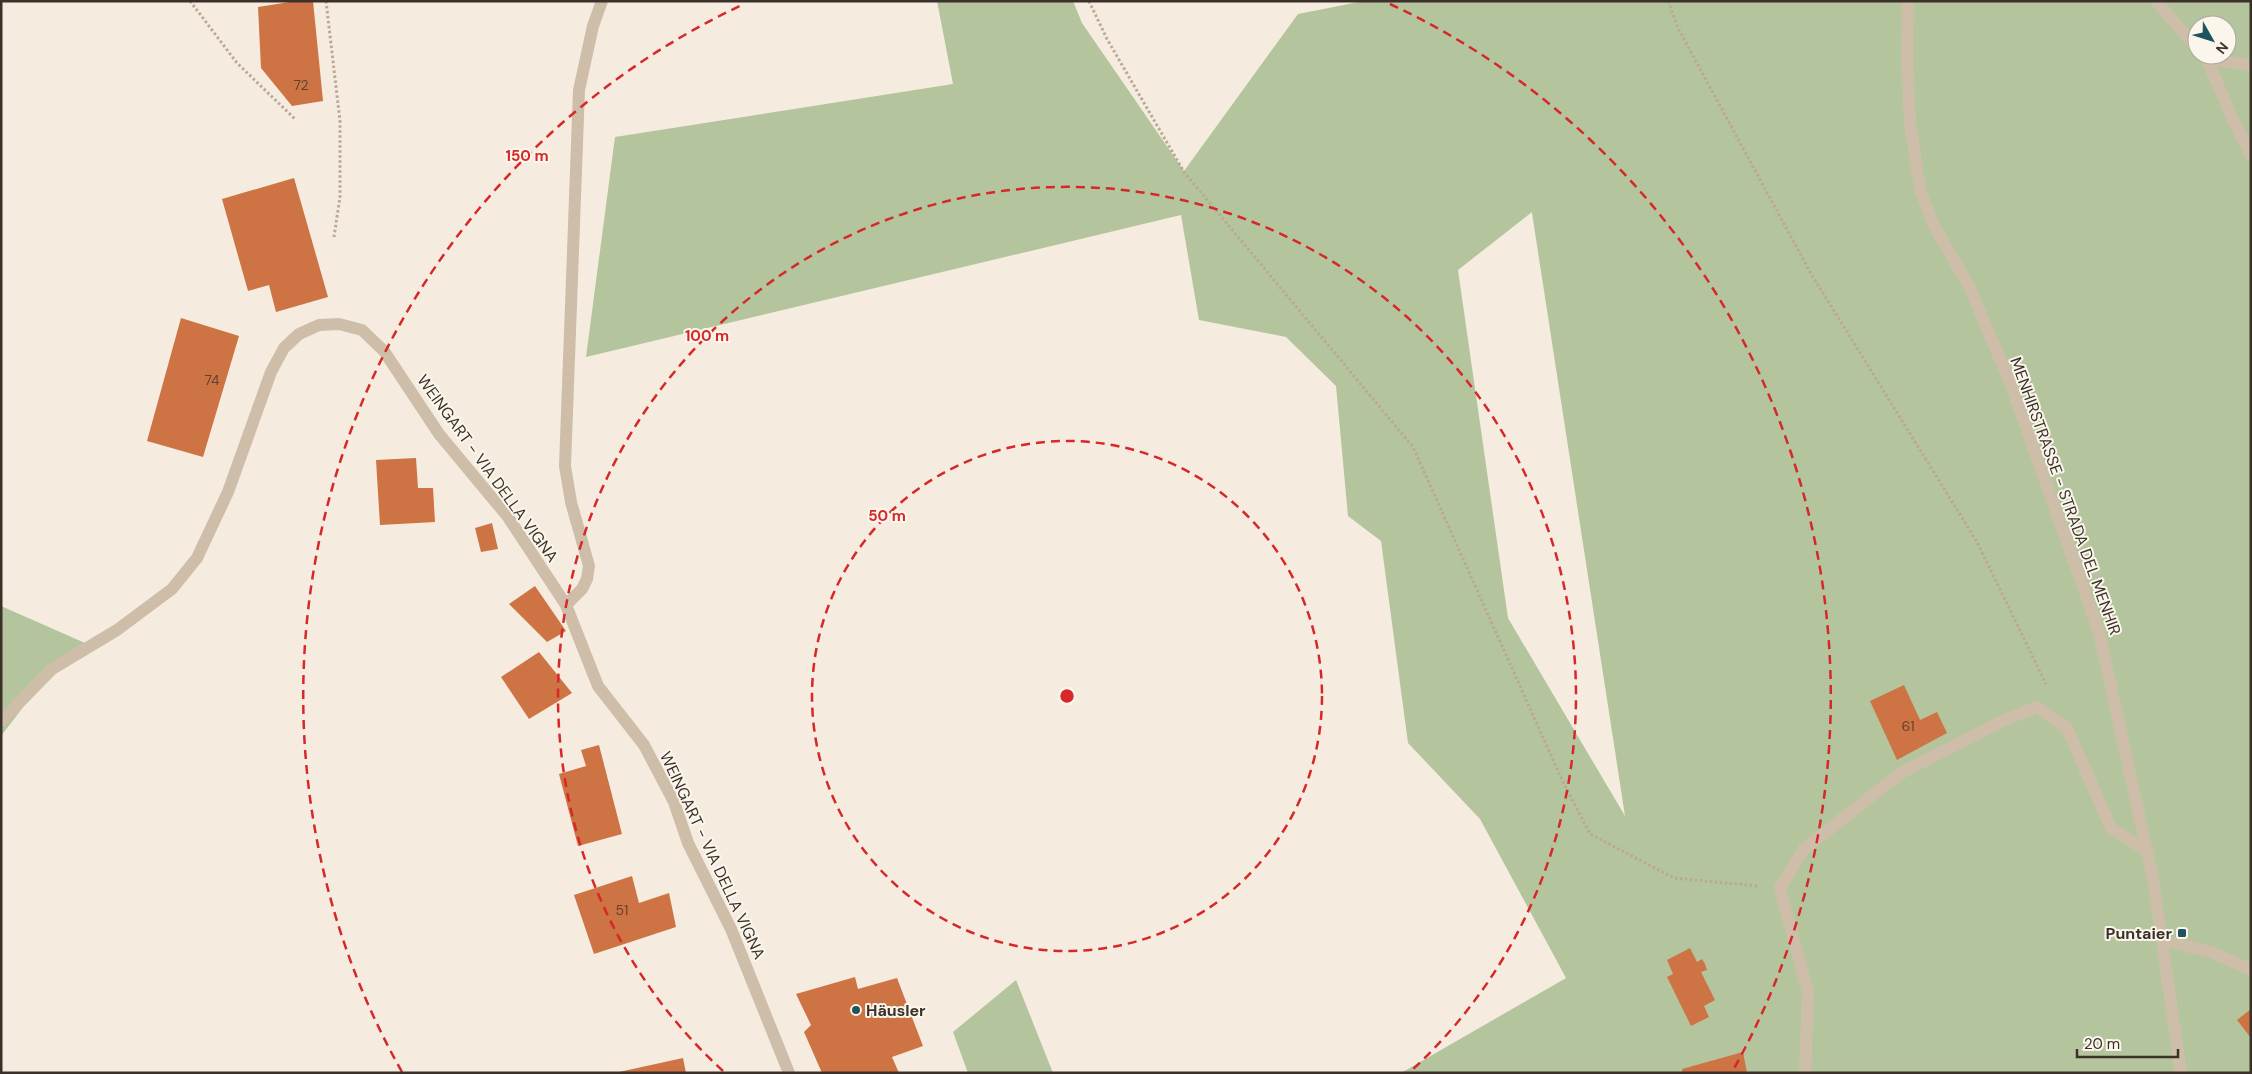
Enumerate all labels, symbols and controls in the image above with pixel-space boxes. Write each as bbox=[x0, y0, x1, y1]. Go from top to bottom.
north arrow bbox=[2187, 15, 2237, 65]
text: N bbox=[2212, 39, 2232, 58]
house number: 72 bbox=[293, 76, 309, 94]
text: 150 m bbox=[506, 146, 549, 166]
text: 100 m bbox=[685, 326, 729, 346]
street label: MENHIRSTRASSE - STRADA DEL MENHIR bbox=[2005, 354, 2126, 638]
street label: WEINGART - VIA DELLA VIGNA bbox=[412, 370, 563, 567]
house number: 74 bbox=[204, 371, 220, 389]
text: 50 m bbox=[868, 506, 906, 526]
centre of rings bbox=[1058, 687, 1076, 705]
house number: 61 bbox=[1901, 717, 1915, 735]
street label: WEINGART - VIA DELLA VIGNA bbox=[655, 748, 770, 963]
house number: 51 bbox=[616, 901, 628, 919]
place label: Puntaier bbox=[2106, 923, 2172, 944]
marker: Puntaier bbox=[2176, 927, 2188, 939]
place label: Häusler bbox=[866, 1000, 926, 1021]
marker: Häusler bbox=[850, 1004, 862, 1016]
scale bar bbox=[2077, 1026, 2178, 1058]
text: 20 m bbox=[2084, 1034, 2120, 1054]

